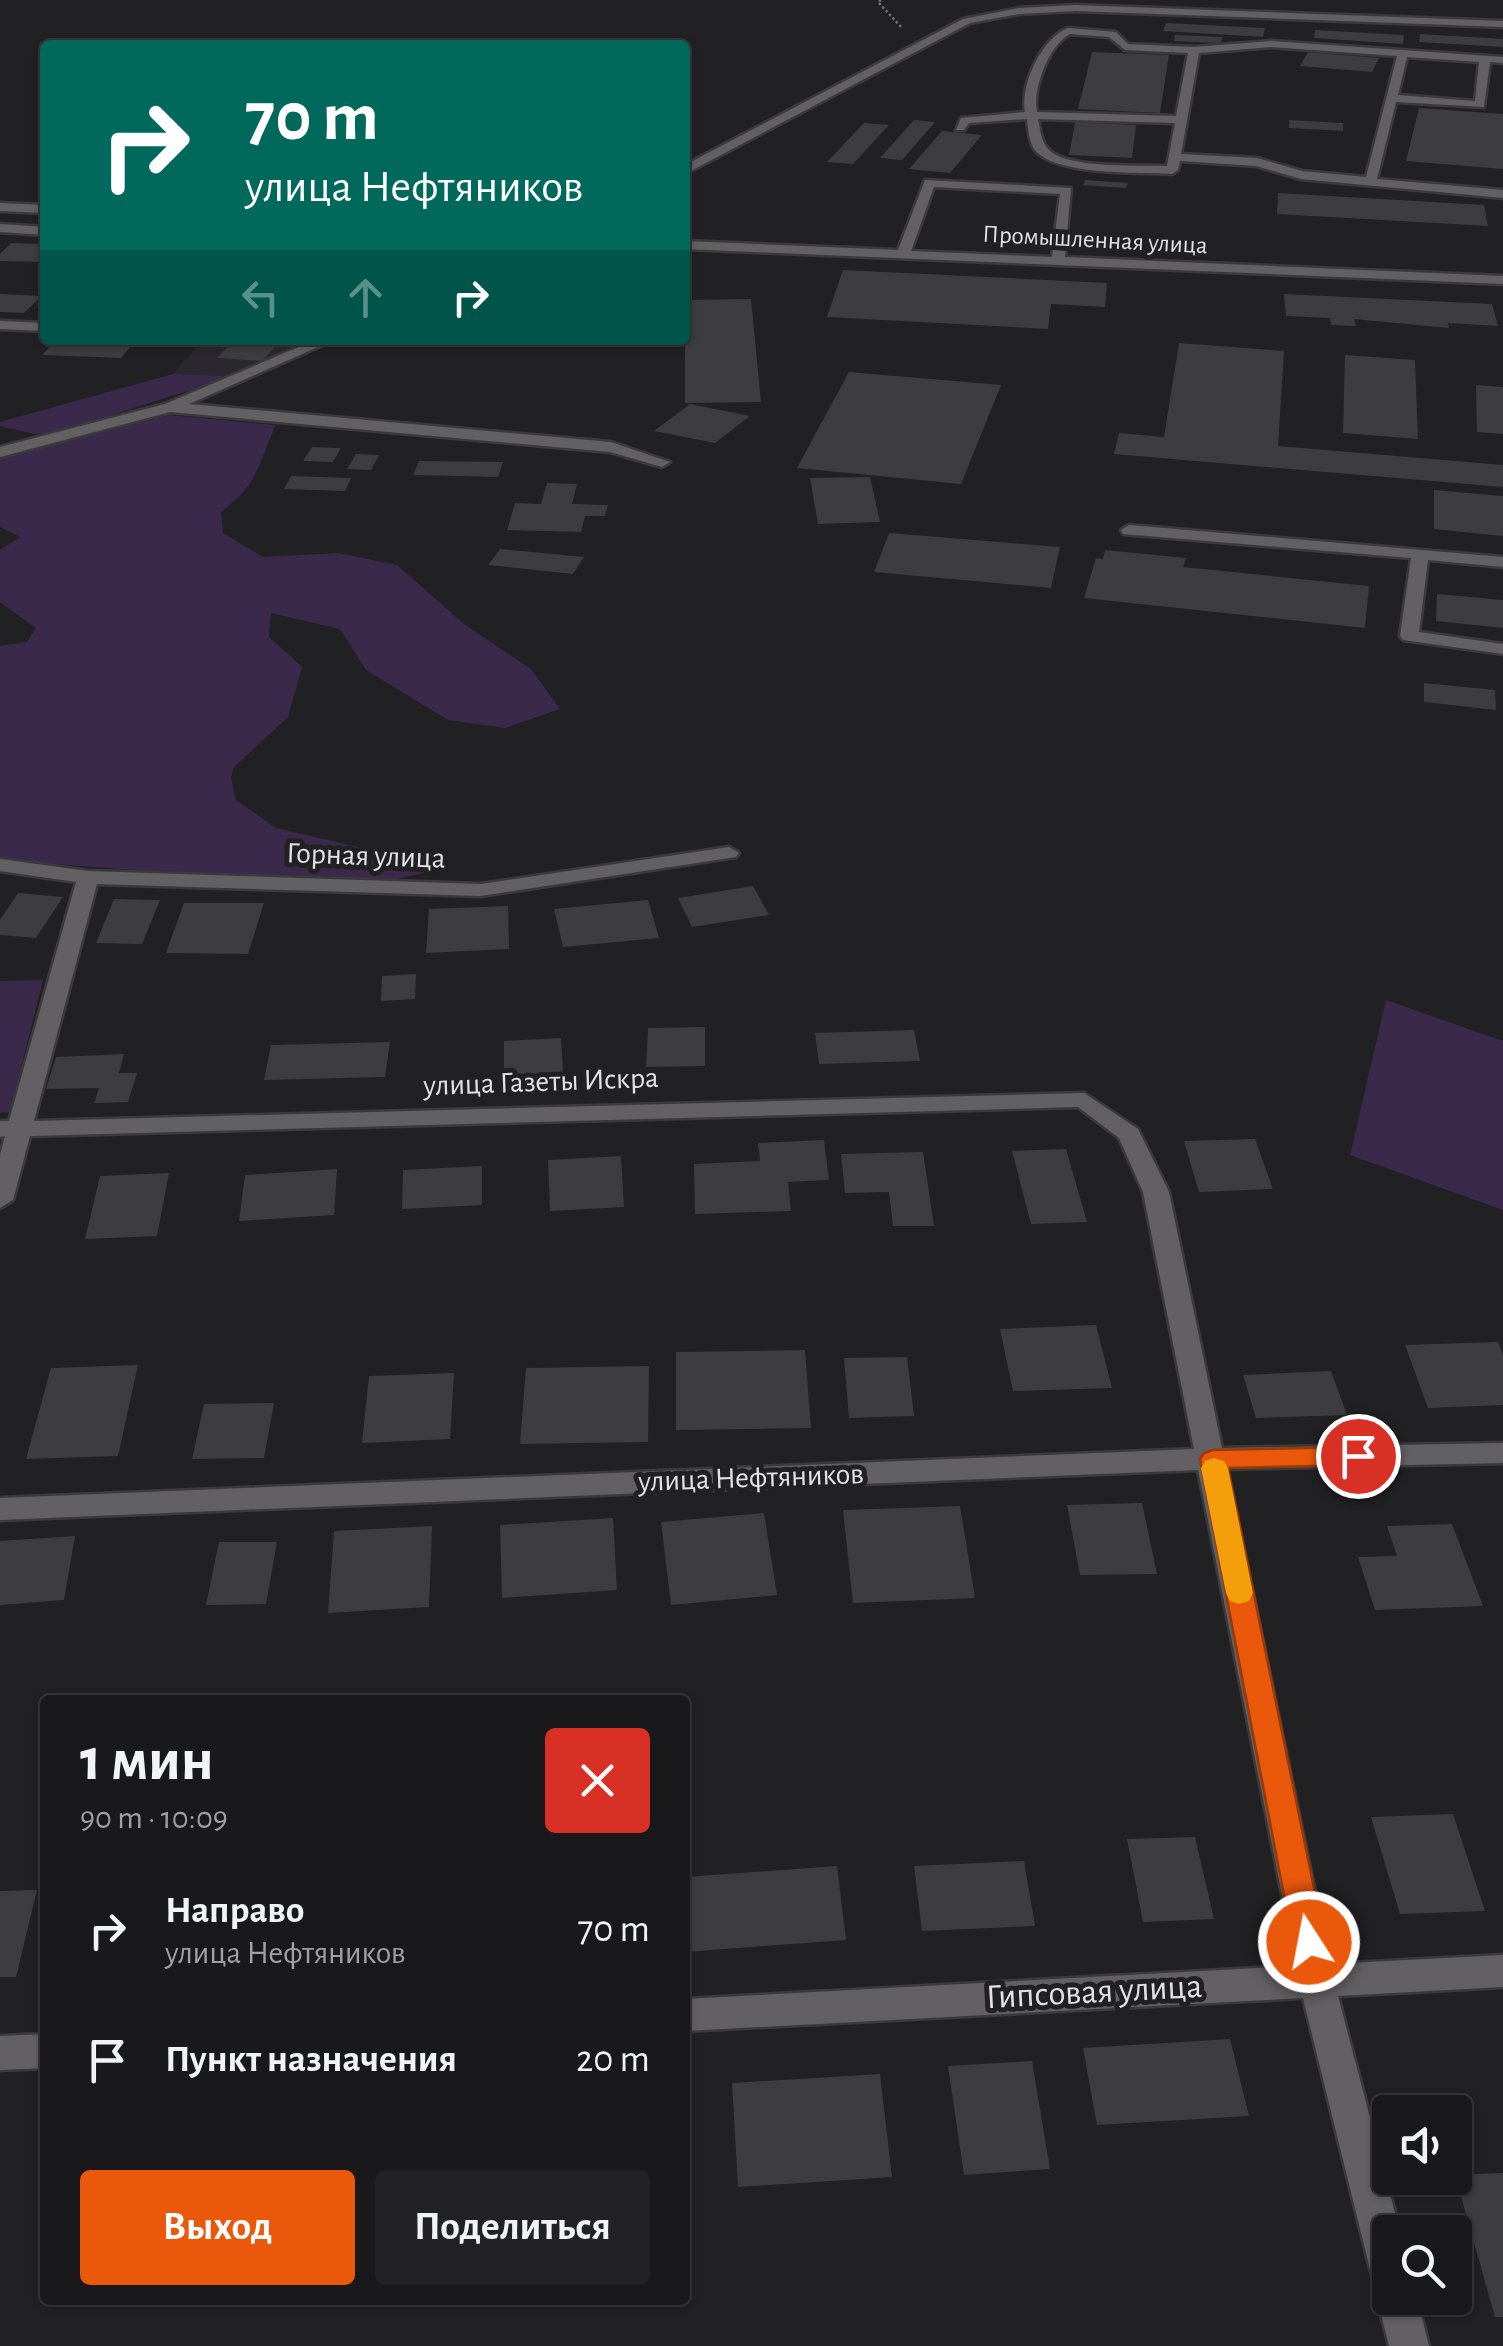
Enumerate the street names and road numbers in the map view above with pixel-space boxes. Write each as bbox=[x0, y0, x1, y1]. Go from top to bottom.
street label: Промышленная улица bbox=[982, 222, 1208, 258]
street label: Горная улица bbox=[286, 838, 446, 874]
street label: улица Газеты Искра bbox=[422, 1063, 659, 1101]
street label: улица Нефтяников bbox=[637, 1459, 864, 1497]
street label: Гипсовая улица bbox=[985, 1969, 1203, 2015]

